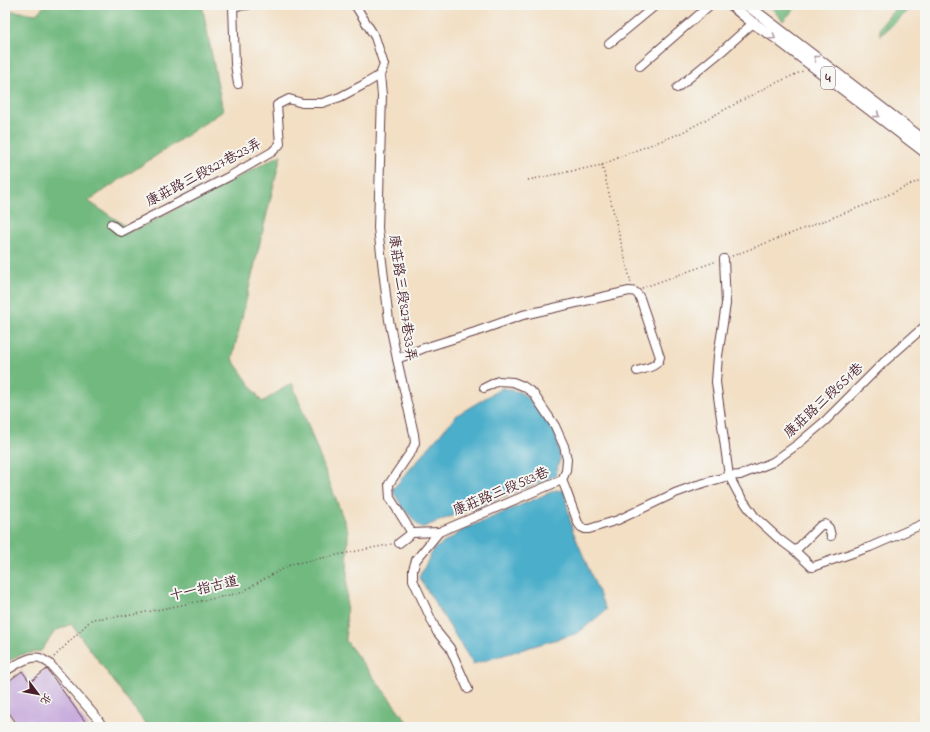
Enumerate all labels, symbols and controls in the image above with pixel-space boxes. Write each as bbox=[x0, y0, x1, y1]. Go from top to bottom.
one-way arrow bbox=[769, 32, 776, 39]
one-way arrow bbox=[814, 56, 821, 63]
road number: 4 bbox=[821, 67, 835, 89]
one-way arrow bbox=[872, 111, 879, 118]
street label: 康莊路三段827巷23弄 bbox=[142, 134, 266, 212]
street label: 康莊路三段827巷33弄 bbox=[383, 233, 421, 363]
street label: 康莊路三段651巷 bbox=[779, 358, 869, 444]
street label: 康莊路三段583巷 bbox=[449, 462, 553, 522]
street label: 十一指古道 bbox=[168, 571, 240, 607]
north arrow bbox=[18, 674, 58, 714]
text: 北 bbox=[36, 690, 55, 708]

